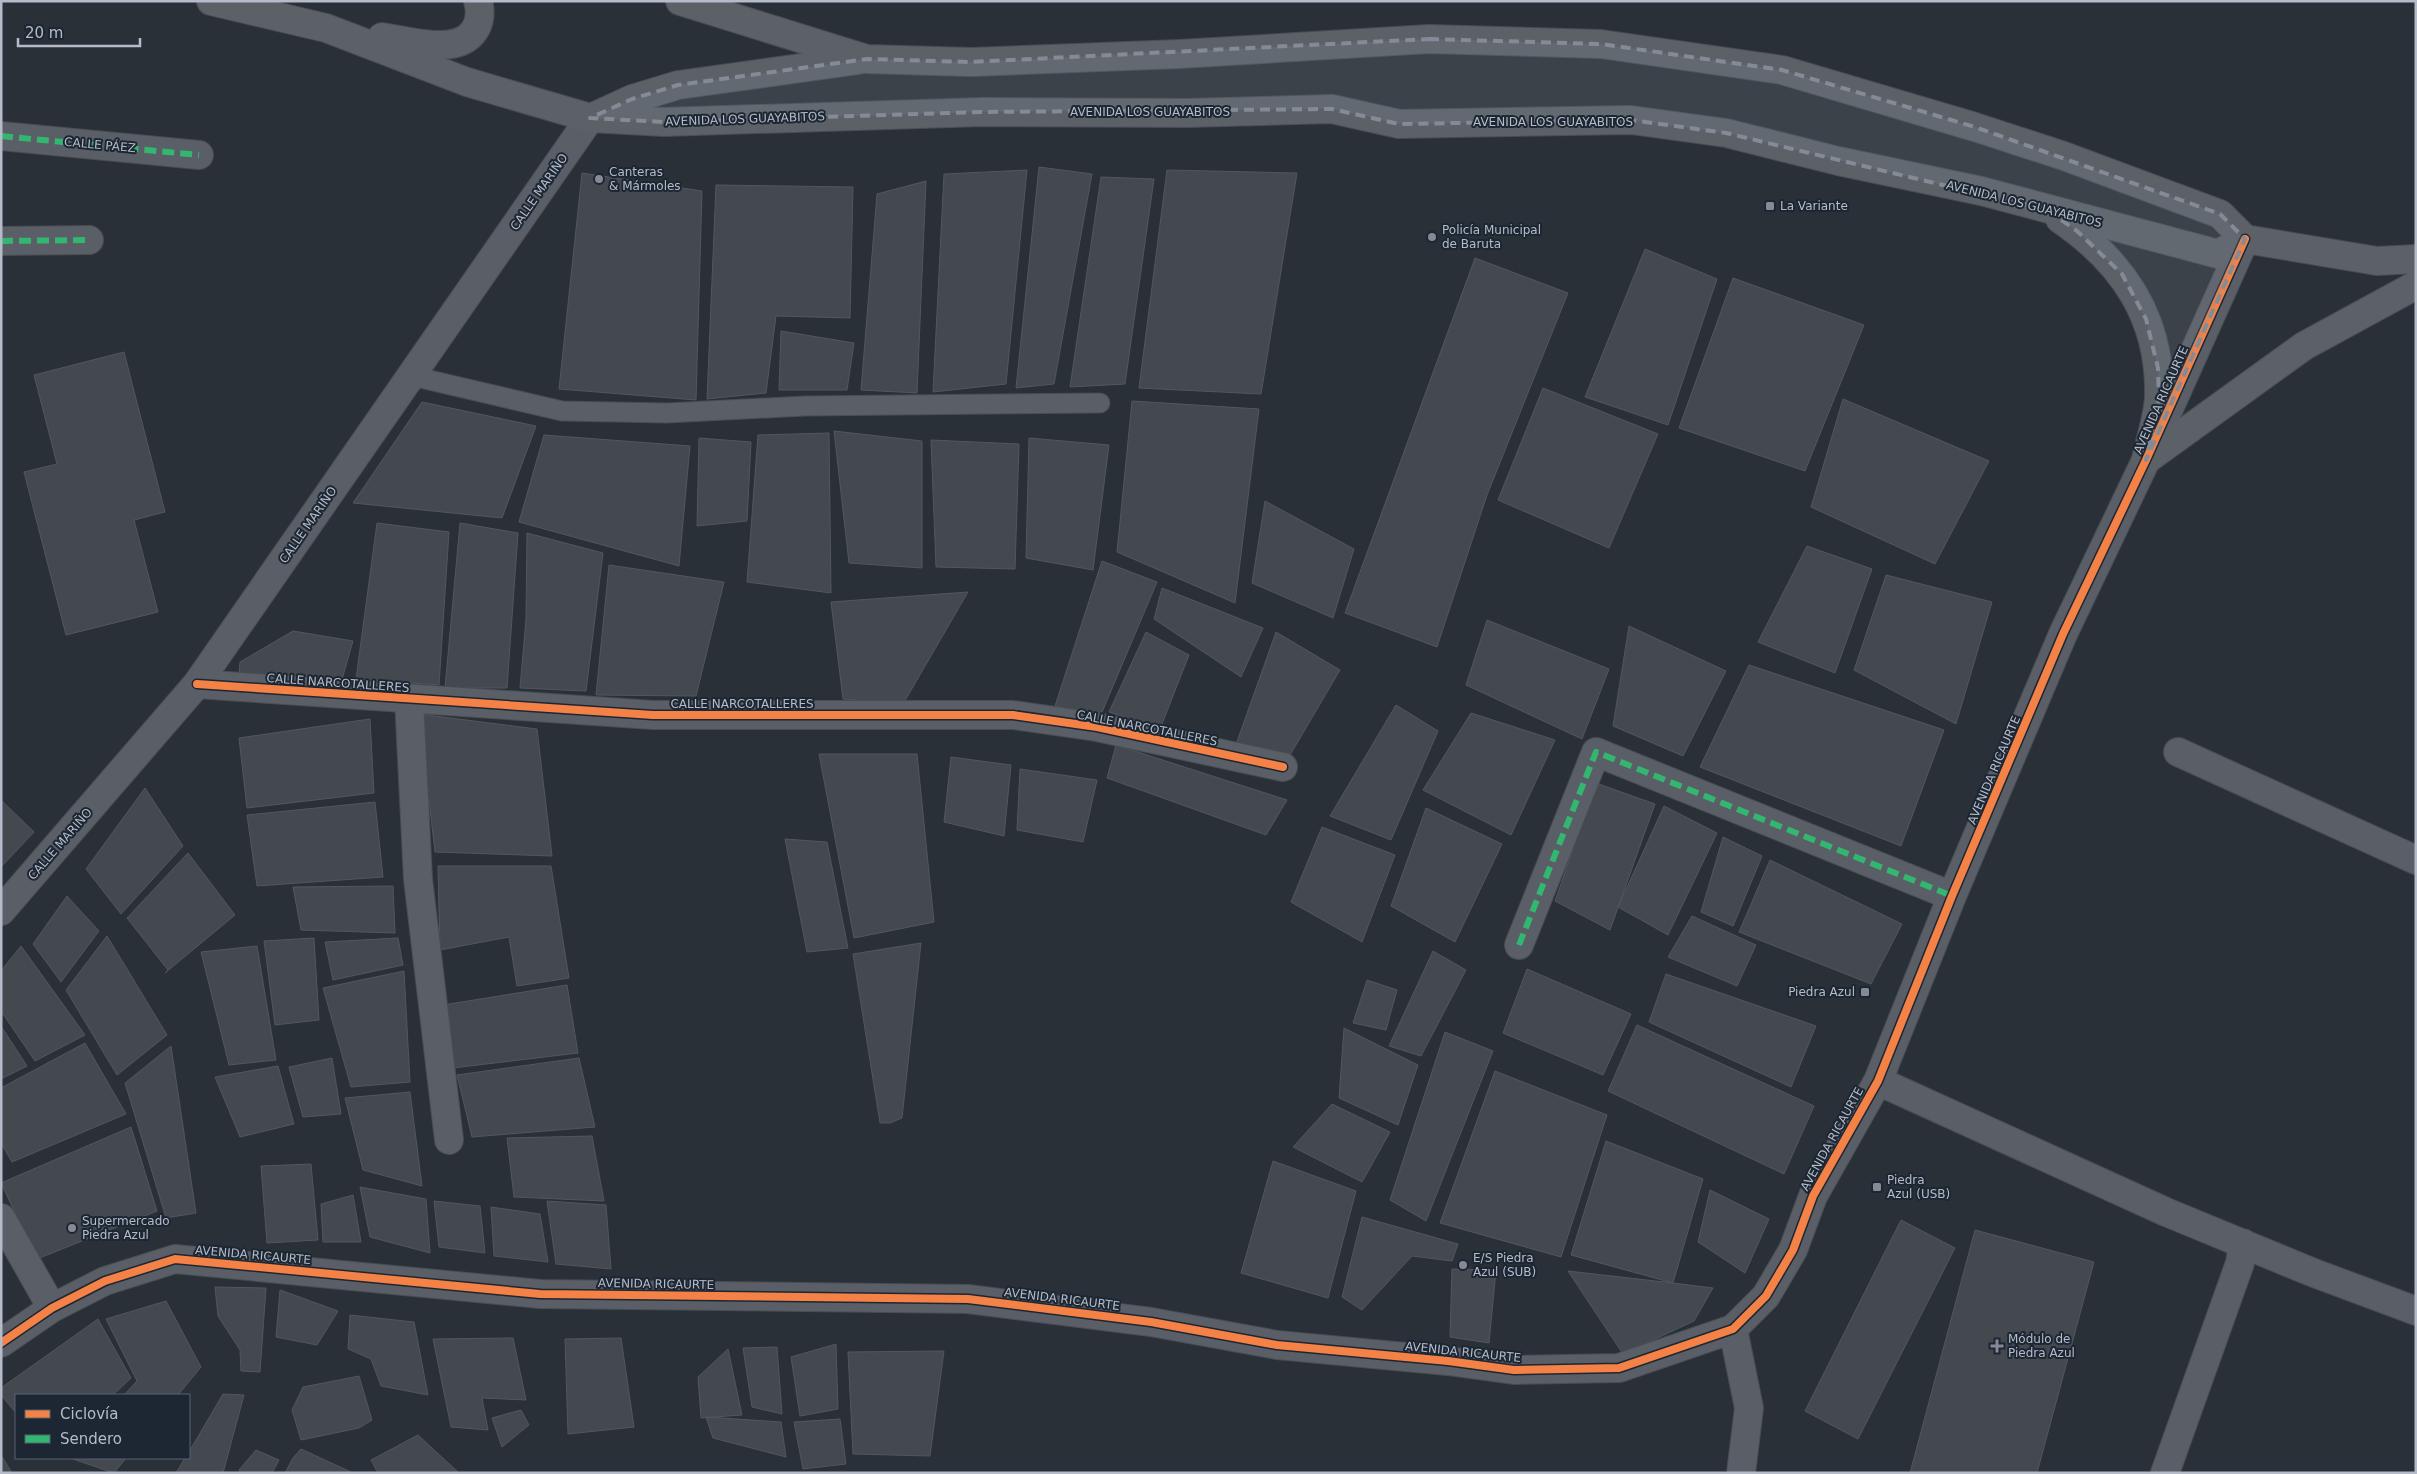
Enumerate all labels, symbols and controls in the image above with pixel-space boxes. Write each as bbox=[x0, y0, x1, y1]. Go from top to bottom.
scale bar bbox=[18, 15, 140, 47]
text: 20 m bbox=[25, 24, 63, 42]
street label: AVENIDA LOS GUAYABITOS bbox=[1070, 105, 1230, 119]
street label: AVENIDA LOS GUAYABITOS bbox=[665, 109, 825, 129]
street label: AVENIDA LOS GUAYABITOS bbox=[1473, 115, 1633, 129]
street label: CALLE PÁEZ bbox=[64, 134, 136, 155]
street label: CALLE MARIÑO bbox=[507, 150, 571, 233]
place label: Canteras & Mármoles bbox=[609, 165, 681, 193]
marker: Canteras & Mármoles bbox=[593, 173, 605, 185]
street label: AVENIDA LOS GUAYABITOS bbox=[1945, 178, 2103, 230]
place label: La Variante bbox=[1780, 199, 1848, 213]
marker: La Variante bbox=[1764, 200, 1776, 212]
place label: Policía Municipal de Baruta bbox=[1442, 223, 1541, 251]
marker: Policía Municipal de Baruta bbox=[1426, 231, 1438, 243]
street label: AVENIDA RICAURTE bbox=[2131, 344, 2191, 456]
street label: CALLE MARIÑO bbox=[276, 483, 340, 566]
street label: CALLE NARCOTALLERES bbox=[266, 671, 410, 695]
street label: CALLE NARCOTALLERES bbox=[670, 697, 814, 711]
street label: CALLE NARCOTALLERES bbox=[1075, 707, 1219, 749]
street label: AVENIDA RICAURTE bbox=[1965, 714, 2023, 826]
street label: CALLE MARIÑO bbox=[24, 805, 95, 883]
place label: Piedra Azul bbox=[1788, 985, 1855, 999]
marker: Piedra Azul bbox=[1859, 986, 1871, 998]
street label: AVENIDA RICAURTE bbox=[1798, 1085, 1866, 1193]
place label: Piedra Azul (USB) bbox=[1887, 1173, 1950, 1201]
marker: Piedra Azul (USB) bbox=[1871, 1181, 1883, 1193]
place label: Supermercado Piedra Azul bbox=[82, 1214, 170, 1242]
marker: Supermercado Piedra Azul bbox=[66, 1222, 78, 1234]
street label: AVENIDA RICAURTE bbox=[194, 1243, 312, 1267]
place label: E/S Piedra Azul (SUB) bbox=[1473, 1251, 1536, 1279]
marker: E/S Piedra Azul (SUB) bbox=[1457, 1259, 1469, 1271]
street label: AVENIDA RICAURTE bbox=[598, 1276, 714, 1292]
street label: AVENIDA RICAURTE bbox=[1003, 1285, 1121, 1313]
place label: Módulo de Piedra Azul bbox=[2008, 1332, 2075, 1360]
street label: AVENIDA RICAURTE bbox=[1404, 1339, 1522, 1365]
marker: Módulo de Piedra Azul bbox=[1990, 1339, 2004, 1353]
legend bbox=[15, 1394, 190, 1459]
text: Ciclovía bbox=[60, 1405, 118, 1423]
text: Sendero bbox=[60, 1430, 122, 1448]

